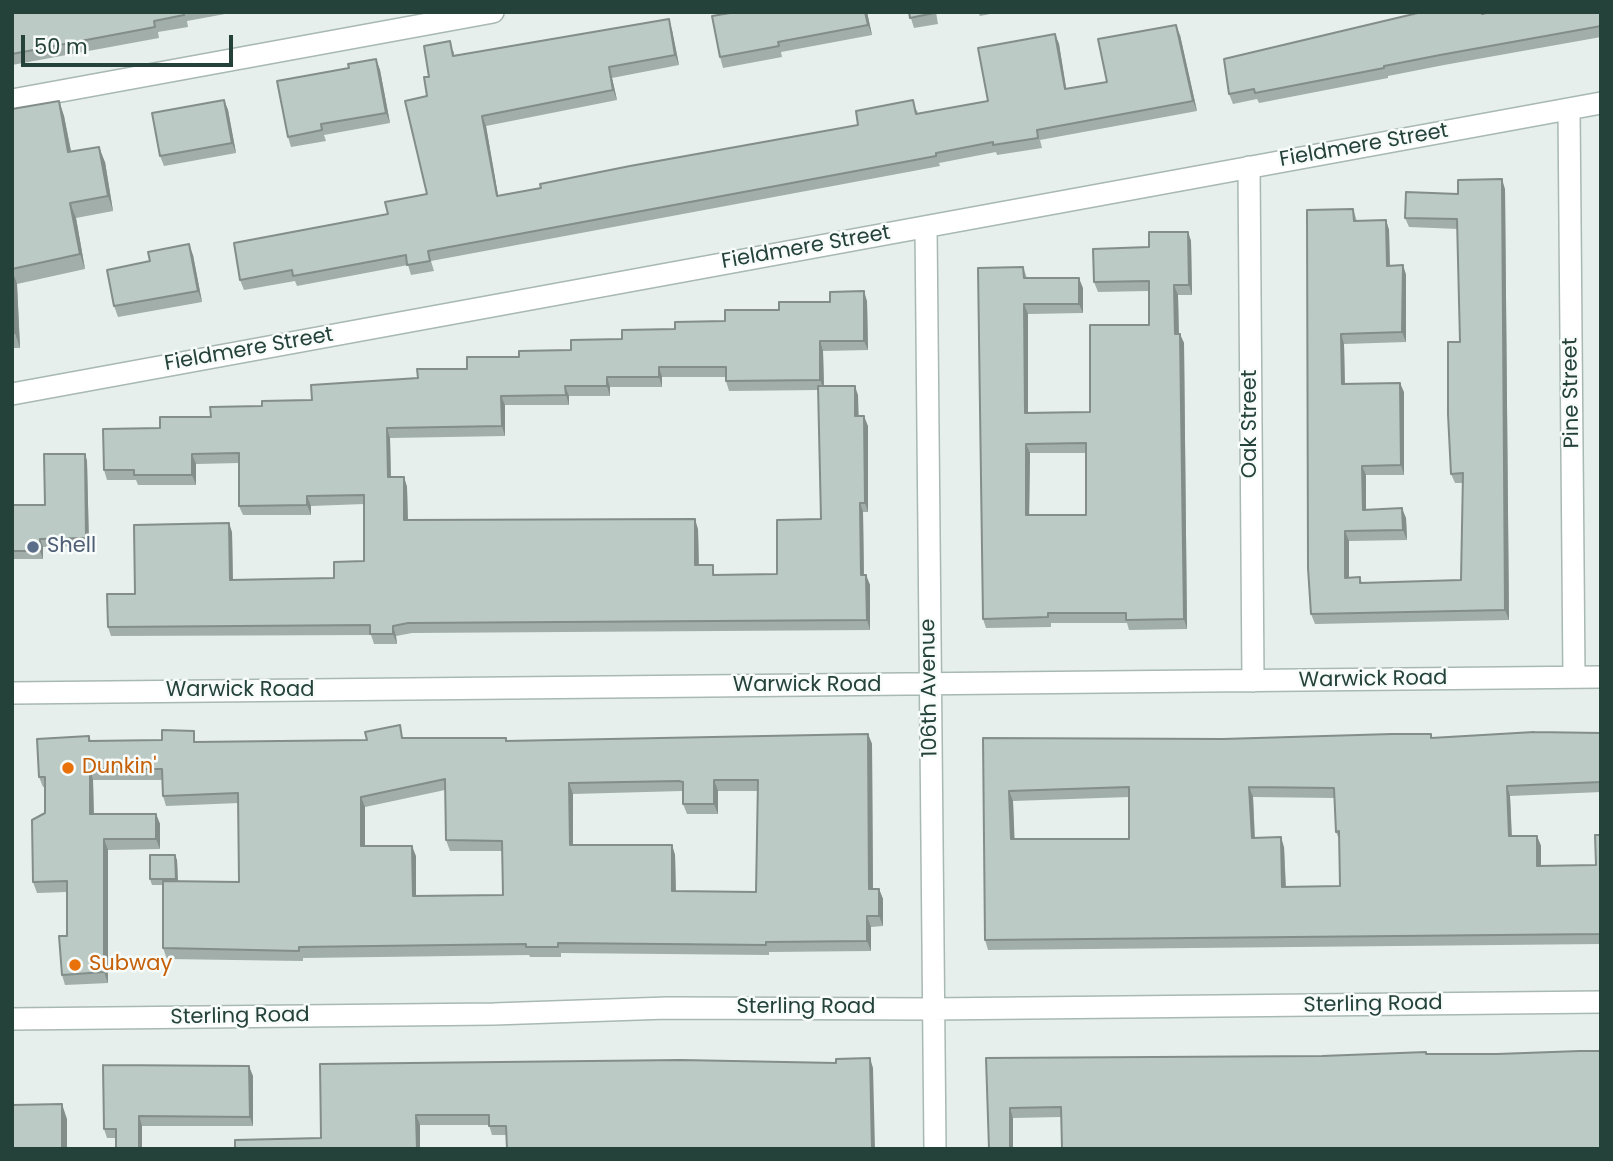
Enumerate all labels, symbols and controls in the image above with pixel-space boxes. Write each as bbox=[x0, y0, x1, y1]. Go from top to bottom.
scale bar bbox=[24, 21, 236, 65]
text: 50 m bbox=[34, 32, 88, 61]
street label: Fieldmere Street bbox=[1278, 119, 1450, 173]
street label: Fieldmere Street bbox=[720, 221, 892, 275]
street label: Fieldmere Street bbox=[163, 323, 335, 377]
street label: Pine Street bbox=[1558, 337, 1586, 449]
street label: Oak Street bbox=[1238, 370, 1264, 478]
place label: Shell bbox=[47, 534, 96, 560]
marker: Shell bbox=[25, 539, 41, 555]
street label: 106th Avenue bbox=[916, 618, 944, 758]
street label: Warwick Road bbox=[1298, 666, 1448, 694]
street label: Warwick Road bbox=[733, 673, 881, 699]
street label: Warwick Road bbox=[166, 678, 314, 704]
place label: Dunkin' bbox=[82, 755, 156, 781]
marker: Dunkin' bbox=[60, 760, 76, 776]
place label: Subway bbox=[89, 952, 172, 978]
marker: Subway bbox=[67, 957, 83, 973]
street label: Sterling Road bbox=[1303, 991, 1443, 1019]
street label: Sterling Road bbox=[737, 995, 875, 1021]
street label: Sterling Road bbox=[170, 1003, 310, 1031]

